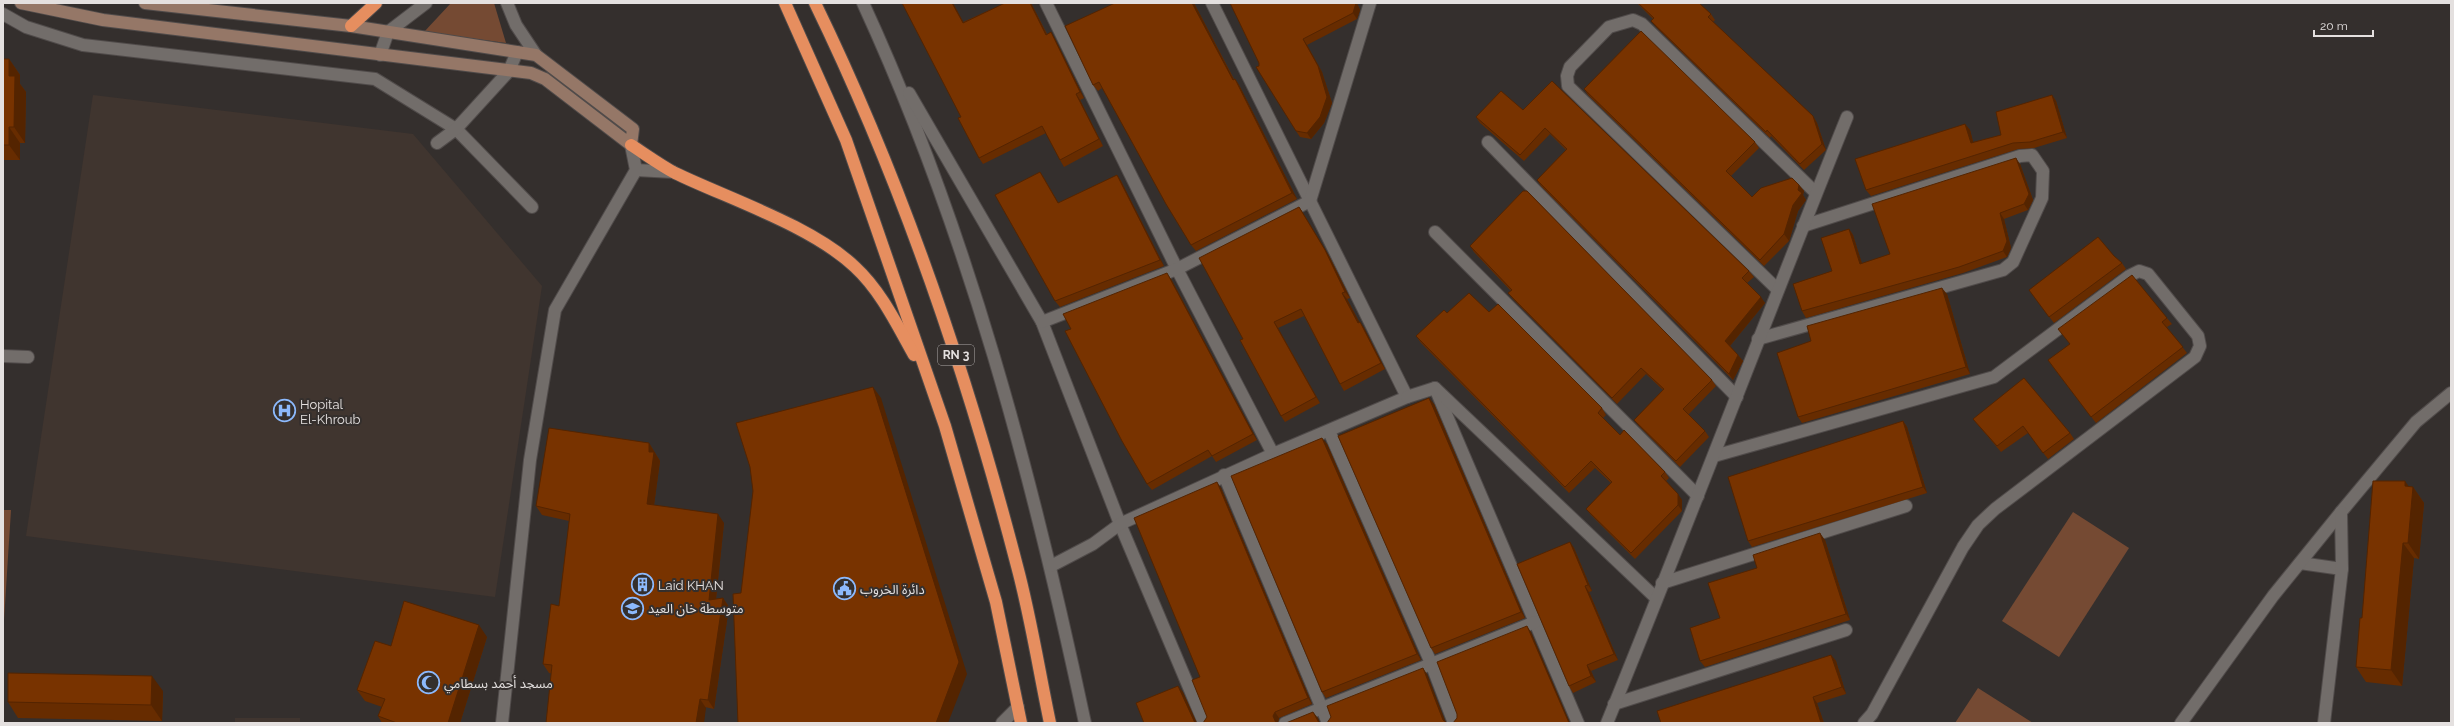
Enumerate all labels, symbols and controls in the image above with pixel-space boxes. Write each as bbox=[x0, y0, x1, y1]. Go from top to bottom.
scale bar bbox=[2314, 12, 2373, 38]
text: 20 m bbox=[2320, 19, 2348, 33]
road number: RN 3 bbox=[938, 345, 974, 365]
place label: Hopital El-Khroub bbox=[300, 397, 360, 427]
hospital icon: Hopital El-Khroub bbox=[271, 398, 297, 424]
building icon: Laid KHAN bbox=[630, 572, 656, 598]
public building icon: دائرة الخروب bbox=[831, 576, 857, 602]
place label: Laid KHAN bbox=[658, 578, 724, 593]
place label: دائرة الخروب bbox=[860, 582, 925, 597]
school or university icon: متوسطة خان العيد bbox=[620, 595, 646, 621]
place label: متوسطة خان العيد bbox=[648, 601, 744, 617]
mosque icon: مسجد أحمد بسطامي bbox=[415, 670, 441, 696]
place label: مسجد أحمد بسطامي bbox=[444, 675, 553, 694]

